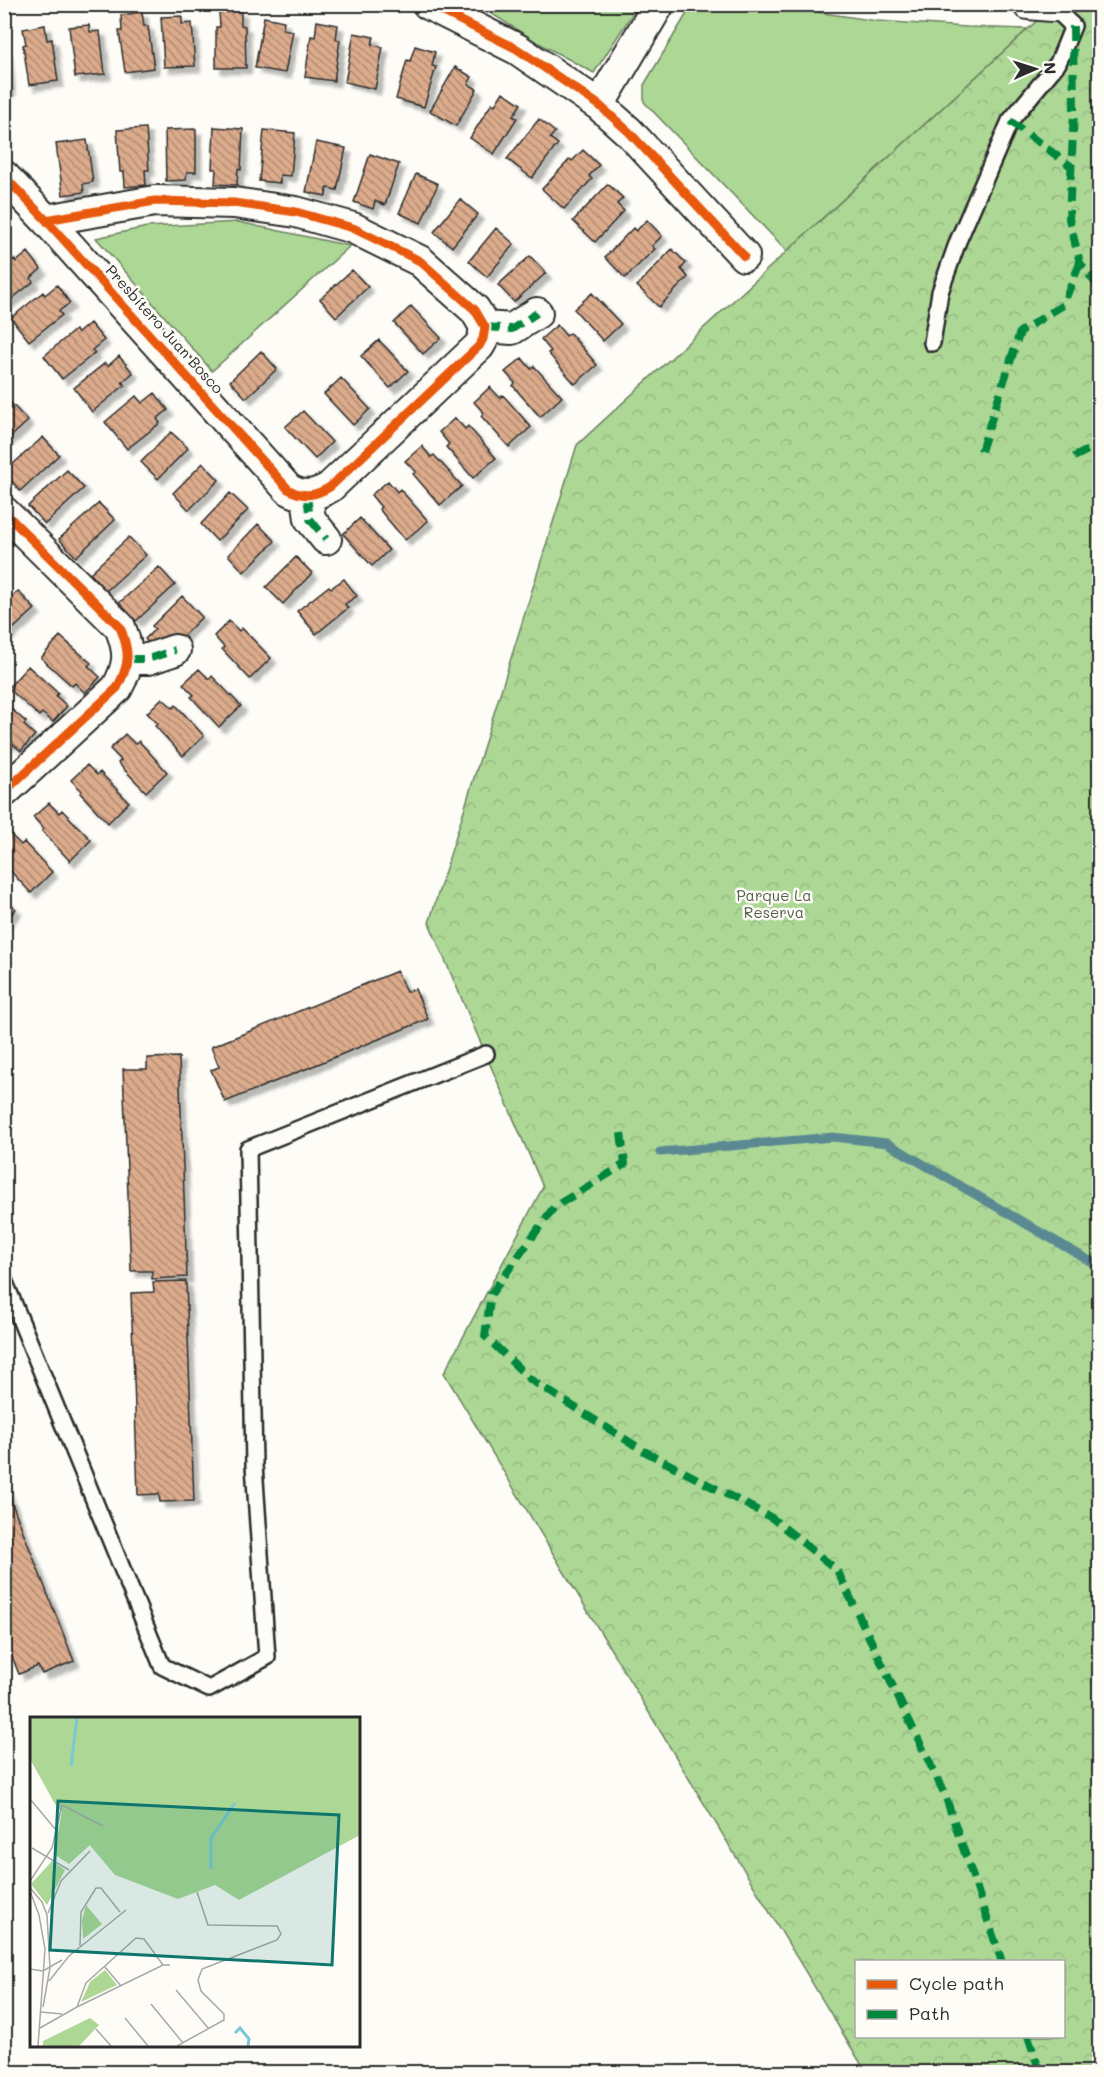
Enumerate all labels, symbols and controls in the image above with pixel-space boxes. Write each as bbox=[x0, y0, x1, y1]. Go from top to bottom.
north arrow bbox=[1005, 39, 1065, 99]
text: N bbox=[1040, 62, 1061, 75]
street label: Presbítero Juan Bosco bbox=[102, 260, 228, 398]
park label: Parque La Reserva bbox=[736, 885, 812, 922]
inset map bbox=[30, 1717, 360, 2047]
legend bbox=[855, 1960, 1065, 2038]
text: Cycle path bbox=[909, 1971, 1004, 1995]
text: Path bbox=[909, 2001, 949, 2025]

